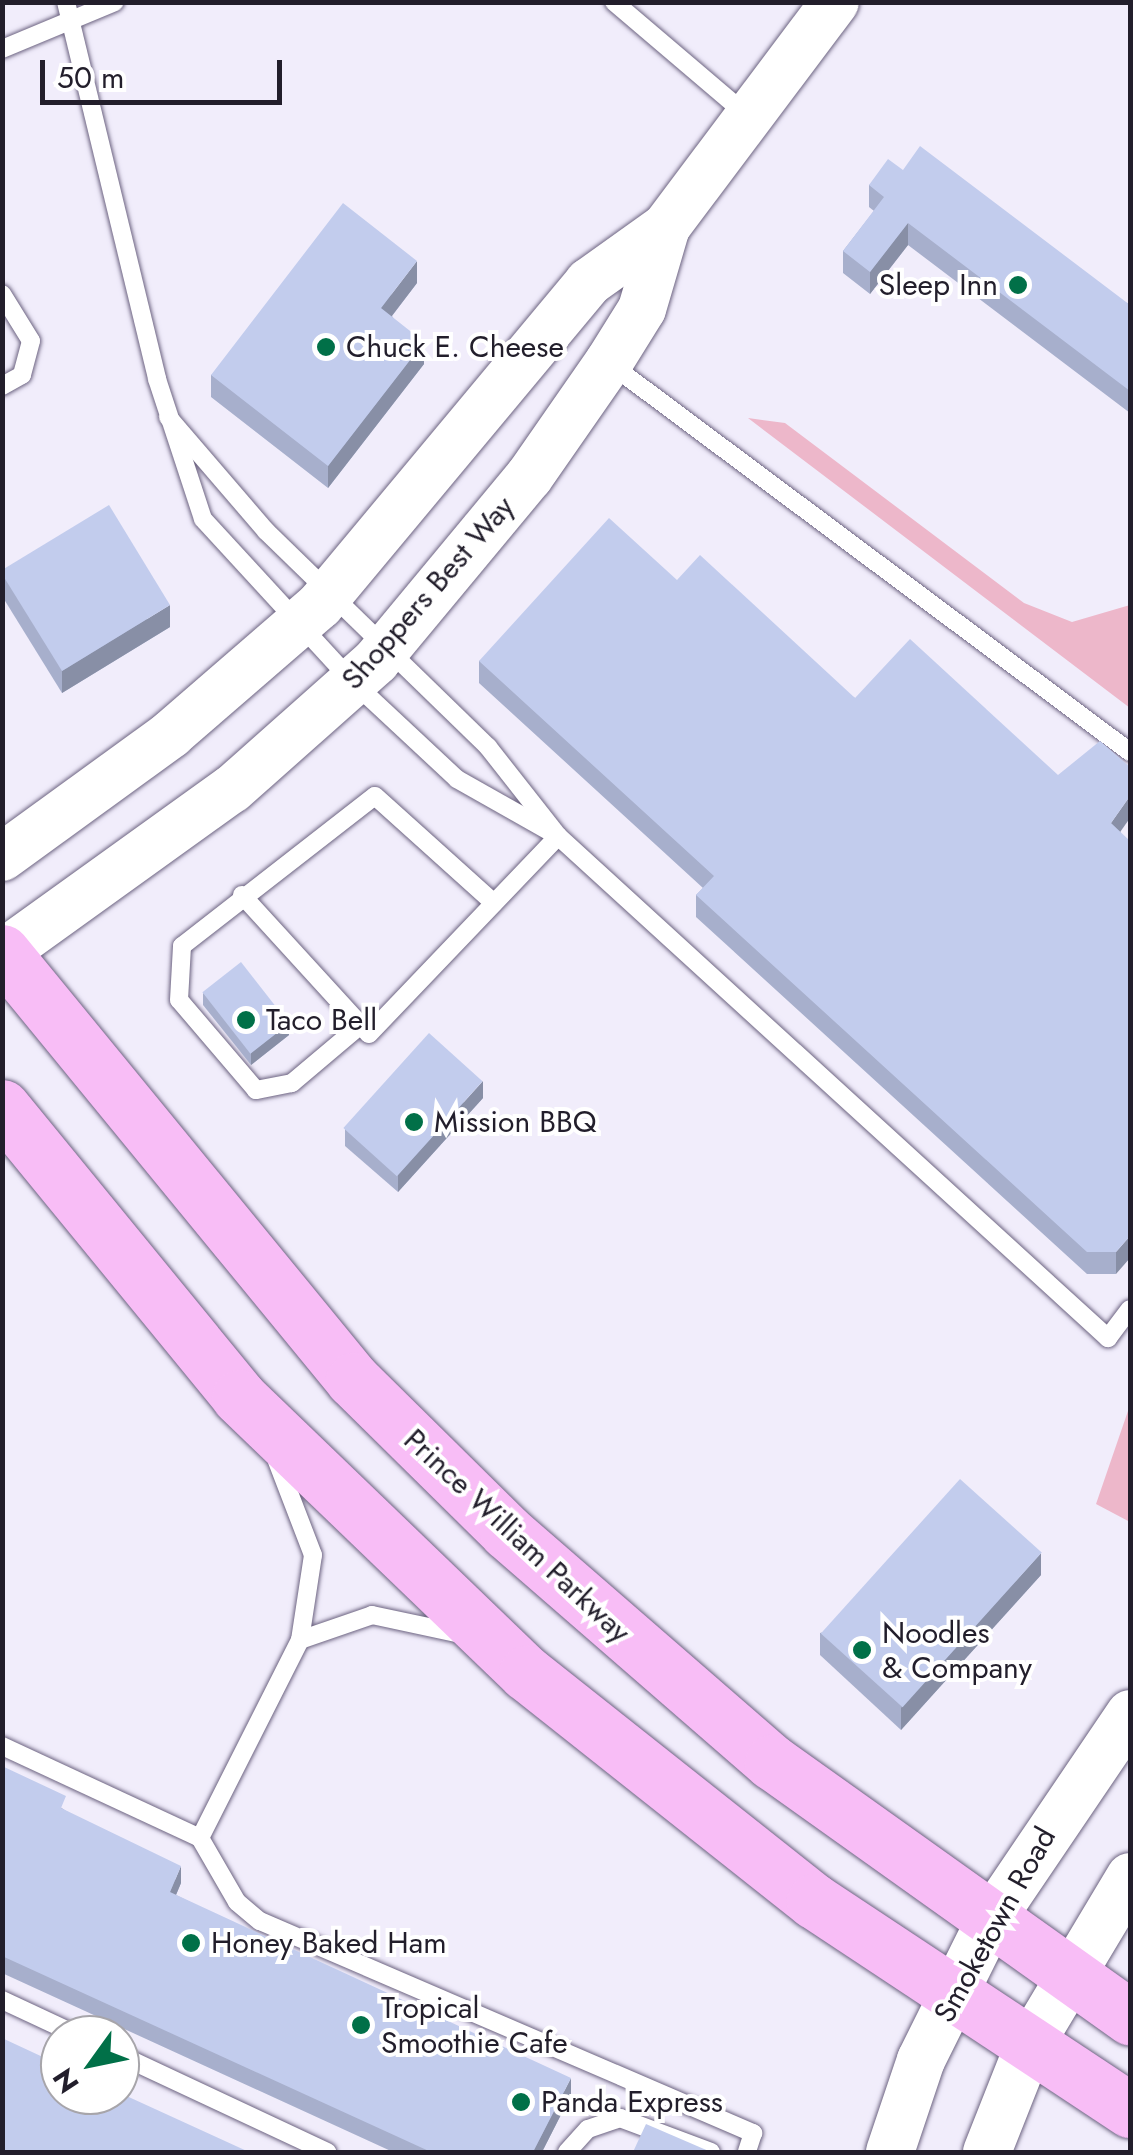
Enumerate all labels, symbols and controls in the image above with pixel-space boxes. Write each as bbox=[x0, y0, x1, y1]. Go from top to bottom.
scale bar bbox=[45, 40, 288, 102]
text: 50 m bbox=[57, 56, 124, 99]
place label: Sleep Inn bbox=[879, 267, 998, 303]
marker: Sleep Inn bbox=[1007, 274, 1029, 296]
place label: Chuck E. Cheese bbox=[346, 329, 564, 365]
marker: Chuck E. Cheese bbox=[315, 336, 337, 358]
street label: Shoppers Best Way bbox=[334, 489, 522, 697]
place label: Taco Bell bbox=[266, 1002, 377, 1038]
marker: Taco Bell bbox=[235, 1009, 257, 1031]
place label: Mission BBQ bbox=[434, 1104, 596, 1140]
marker: Mission BBQ bbox=[403, 1111, 425, 1133]
street label: Prince William Parkway bbox=[396, 1422, 638, 1650]
place label: Noodles & Company bbox=[882, 1615, 1032, 1686]
marker: Noodles & Company bbox=[851, 1639, 873, 1661]
street label: Smoketown Road bbox=[927, 1821, 1063, 2029]
place label: Honey Baked Ham bbox=[211, 1925, 447, 1961]
marker: Honey Baked Ham bbox=[180, 1932, 202, 1954]
place label: Tropical Smoothie Cafe bbox=[381, 1990, 568, 2060]
marker: Tropical Smoothie Cafe bbox=[350, 2014, 372, 2036]
north arrow bbox=[40, 2015, 140, 2115]
text: N bbox=[43, 2060, 89, 2101]
place label: Panda Express bbox=[541, 2084, 723, 2120]
marker: Panda Express bbox=[510, 2091, 532, 2113]

